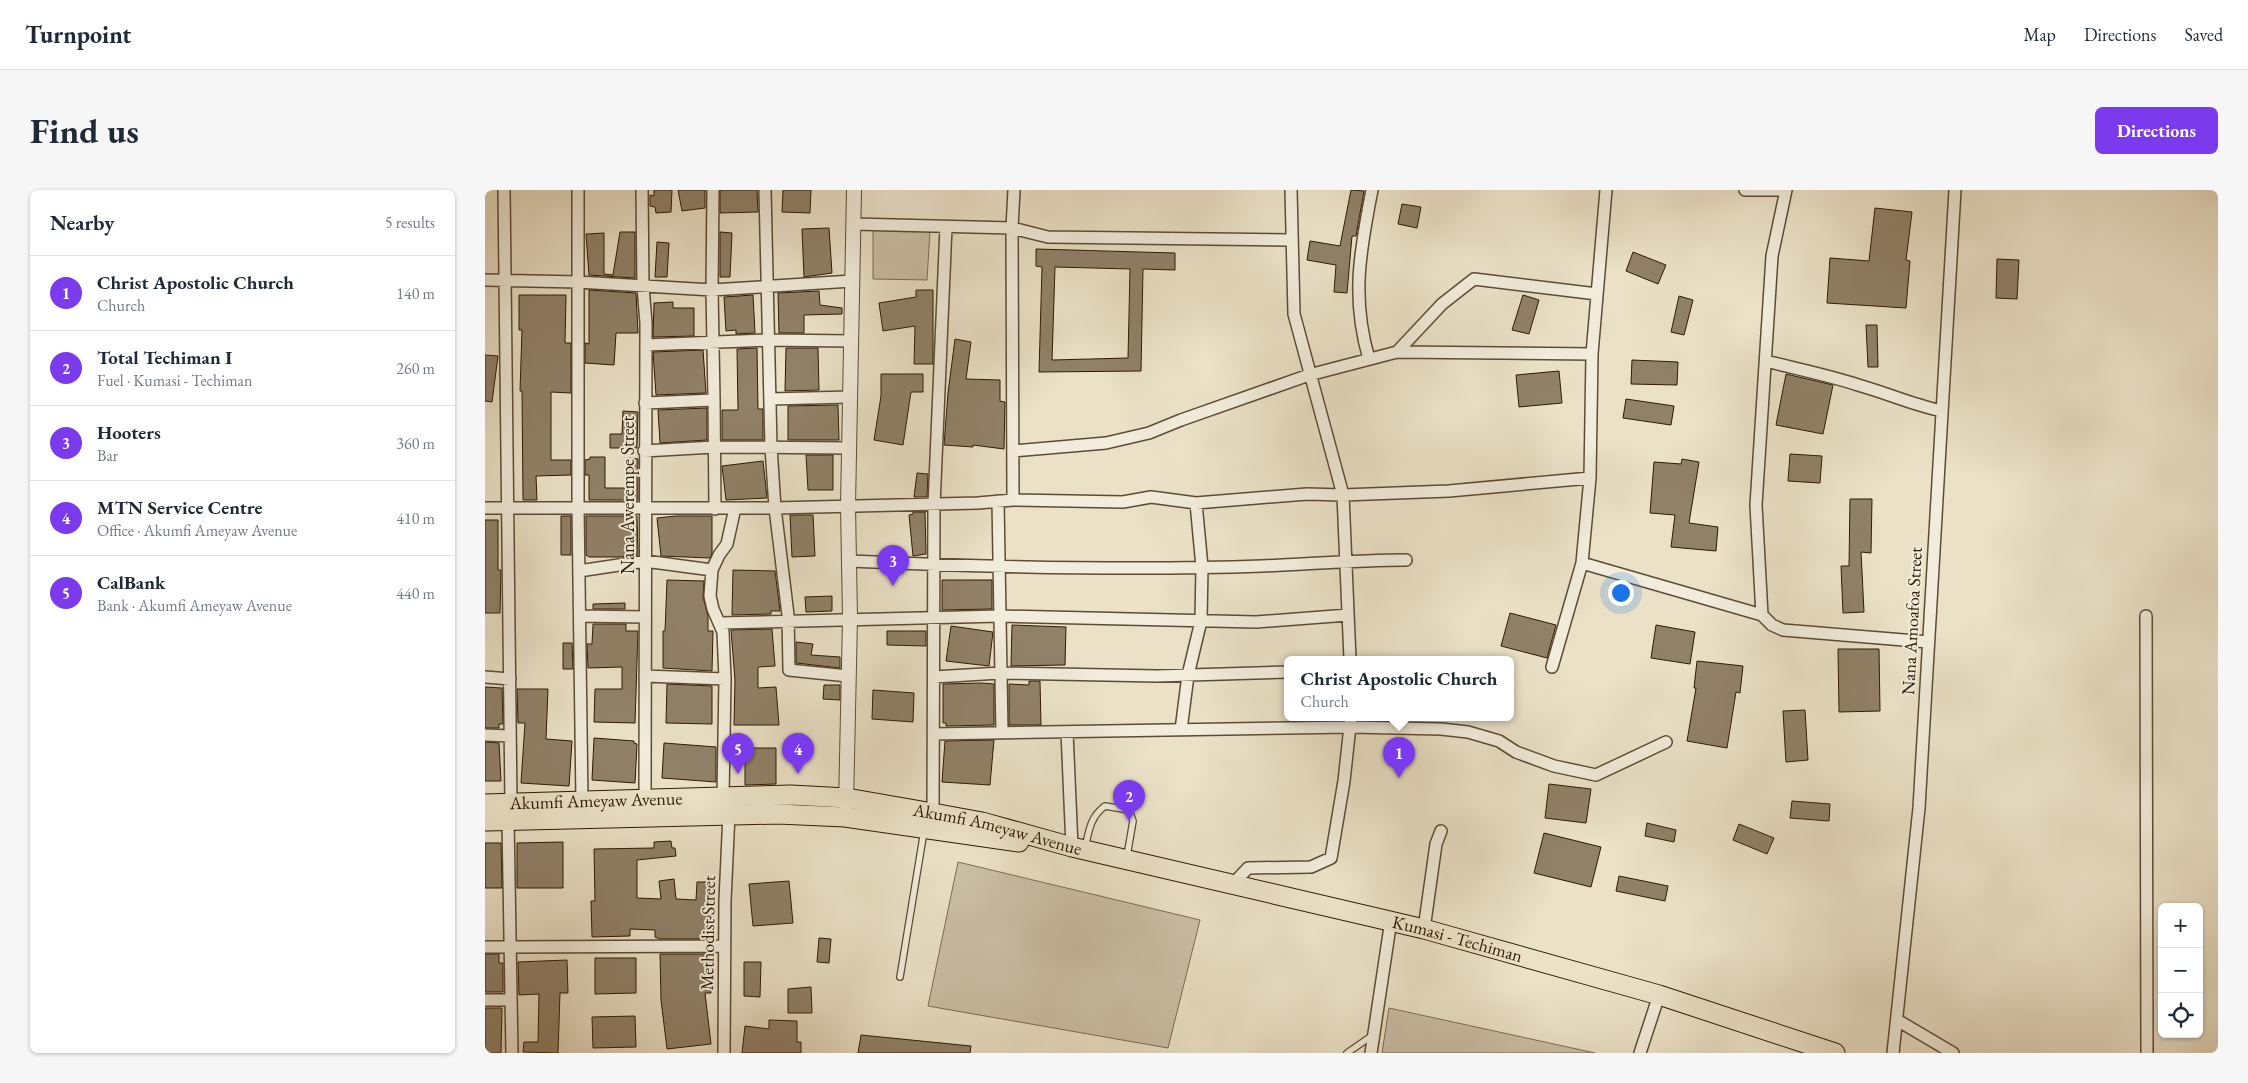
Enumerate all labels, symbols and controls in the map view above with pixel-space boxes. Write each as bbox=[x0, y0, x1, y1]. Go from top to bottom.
text: Turnpoint bbox=[25, 19, 131, 50]
text: Map bbox=[2024, 23, 2056, 46]
text: Directions bbox=[2084, 23, 2156, 46]
text: Saved bbox=[2184, 23, 2223, 46]
button: Directions bbox=[2095, 107, 2218, 154]
text: Find us bbox=[30, 108, 139, 153]
text: Nearby bbox=[50, 209, 114, 236]
text: 5 results bbox=[385, 212, 435, 233]
text: Christ Apostolic Church bbox=[97, 270, 294, 295]
text: 1 bbox=[62, 283, 70, 304]
text: 140 m bbox=[396, 283, 435, 304]
text: Church bbox=[97, 295, 145, 316]
text: Total Techiman I bbox=[97, 345, 232, 370]
text: 2 bbox=[62, 358, 70, 379]
text: 260 m bbox=[396, 358, 435, 379]
text: Fuel · Kumasi - Techiman bbox=[97, 370, 252, 391]
street label: Nana Awerempe Street bbox=[616, 415, 639, 574]
text: Hooters bbox=[97, 420, 161, 445]
text: 3 bbox=[62, 433, 70, 454]
text: 360 m bbox=[396, 433, 435, 454]
text: Bar bbox=[97, 445, 118, 466]
text: MTN Service Centre bbox=[97, 495, 262, 520]
text: 4 bbox=[62, 508, 70, 529]
text: 410 m bbox=[396, 508, 435, 529]
text: Office · Akumfi Ameyaw Avenue bbox=[97, 520, 297, 541]
pin: 3 bbox=[877, 545, 909, 586]
street label: Nana Amoafoa Street bbox=[1896, 546, 1927, 696]
text: CalBank bbox=[97, 570, 165, 595]
your location bbox=[1608, 580, 1634, 606]
text: 5 bbox=[62, 583, 70, 604]
text: 440 m bbox=[396, 583, 435, 604]
text: Bank · Akumfi Ameyaw Avenue bbox=[97, 595, 292, 616]
popup bbox=[1284, 656, 1514, 721]
text: Christ Apostolic Church bbox=[1301, 666, 1497, 691]
text: Church bbox=[1301, 691, 1349, 712]
pin: 5 bbox=[722, 733, 754, 774]
pin: 4 bbox=[782, 733, 814, 774]
pin: 1 bbox=[1383, 737, 1415, 778]
pin: 2 bbox=[1113, 780, 1145, 821]
street label: Akumfi Ameyaw Avenue bbox=[508, 786, 683, 814]
street label: Akumfi Ameyaw Avenue bbox=[910, 798, 1084, 860]
street label: Methodist Street bbox=[695, 875, 720, 991]
map controls bbox=[2158, 903, 2203, 1038]
button: + bbox=[2158, 903, 2203, 948]
street label: Kumasi - Techiman bbox=[1390, 910, 1526, 967]
button: − bbox=[2158, 948, 2203, 993]
button: locate bbox=[2158, 993, 2203, 1038]

